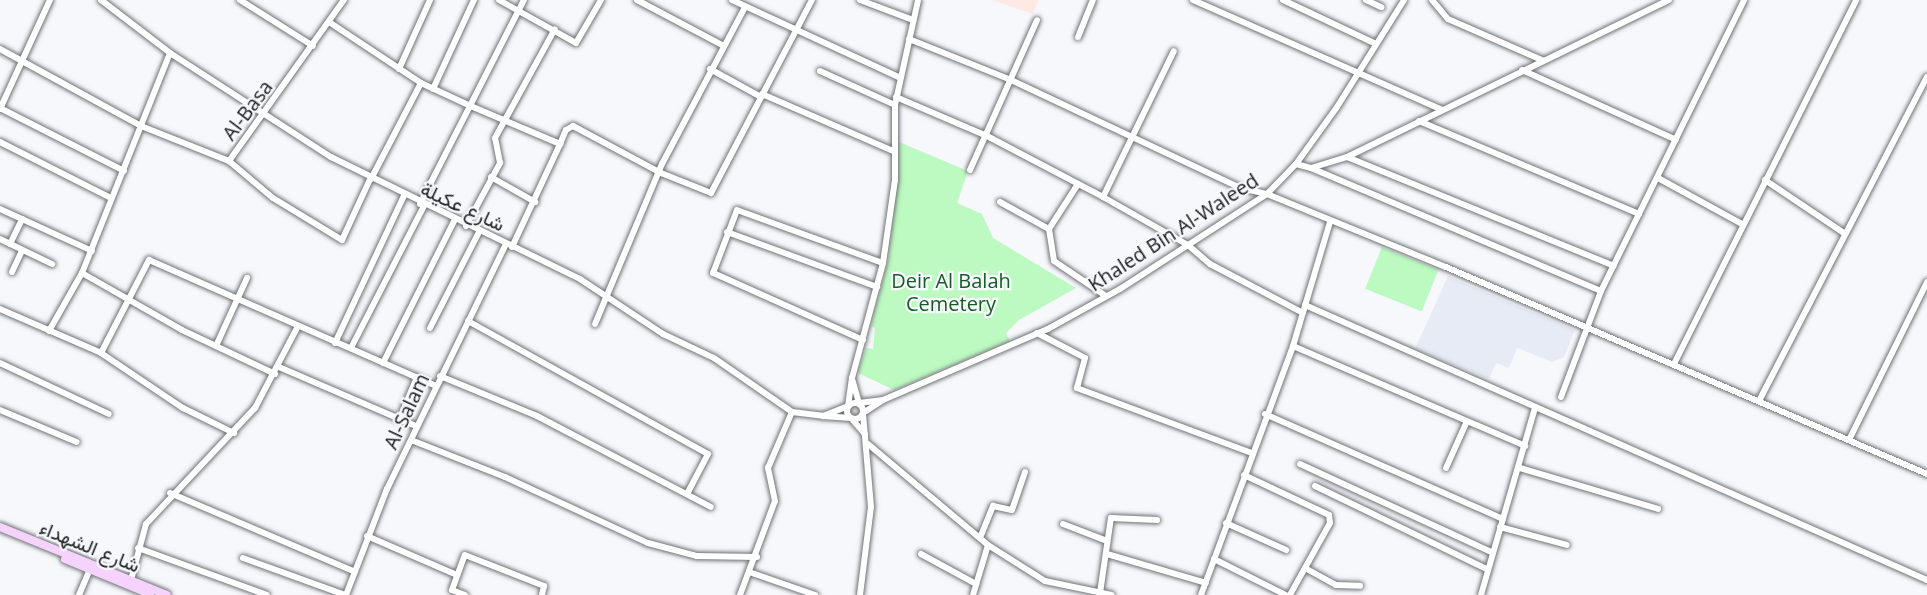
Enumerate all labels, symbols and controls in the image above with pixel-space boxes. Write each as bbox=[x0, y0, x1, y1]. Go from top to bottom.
street label: Al-Basa bbox=[217, 75, 277, 145]
street label: Khaled Bin Al-Waleed bbox=[1083, 168, 1263, 296]
street label: شارع عكيلة bbox=[417, 176, 509, 236]
park label: Deir Al Balah Cemetery bbox=[891, 269, 1011, 316]
street label: Al-Salam bbox=[378, 369, 434, 453]
street label: شارع الشهداء bbox=[36, 515, 144, 577]

